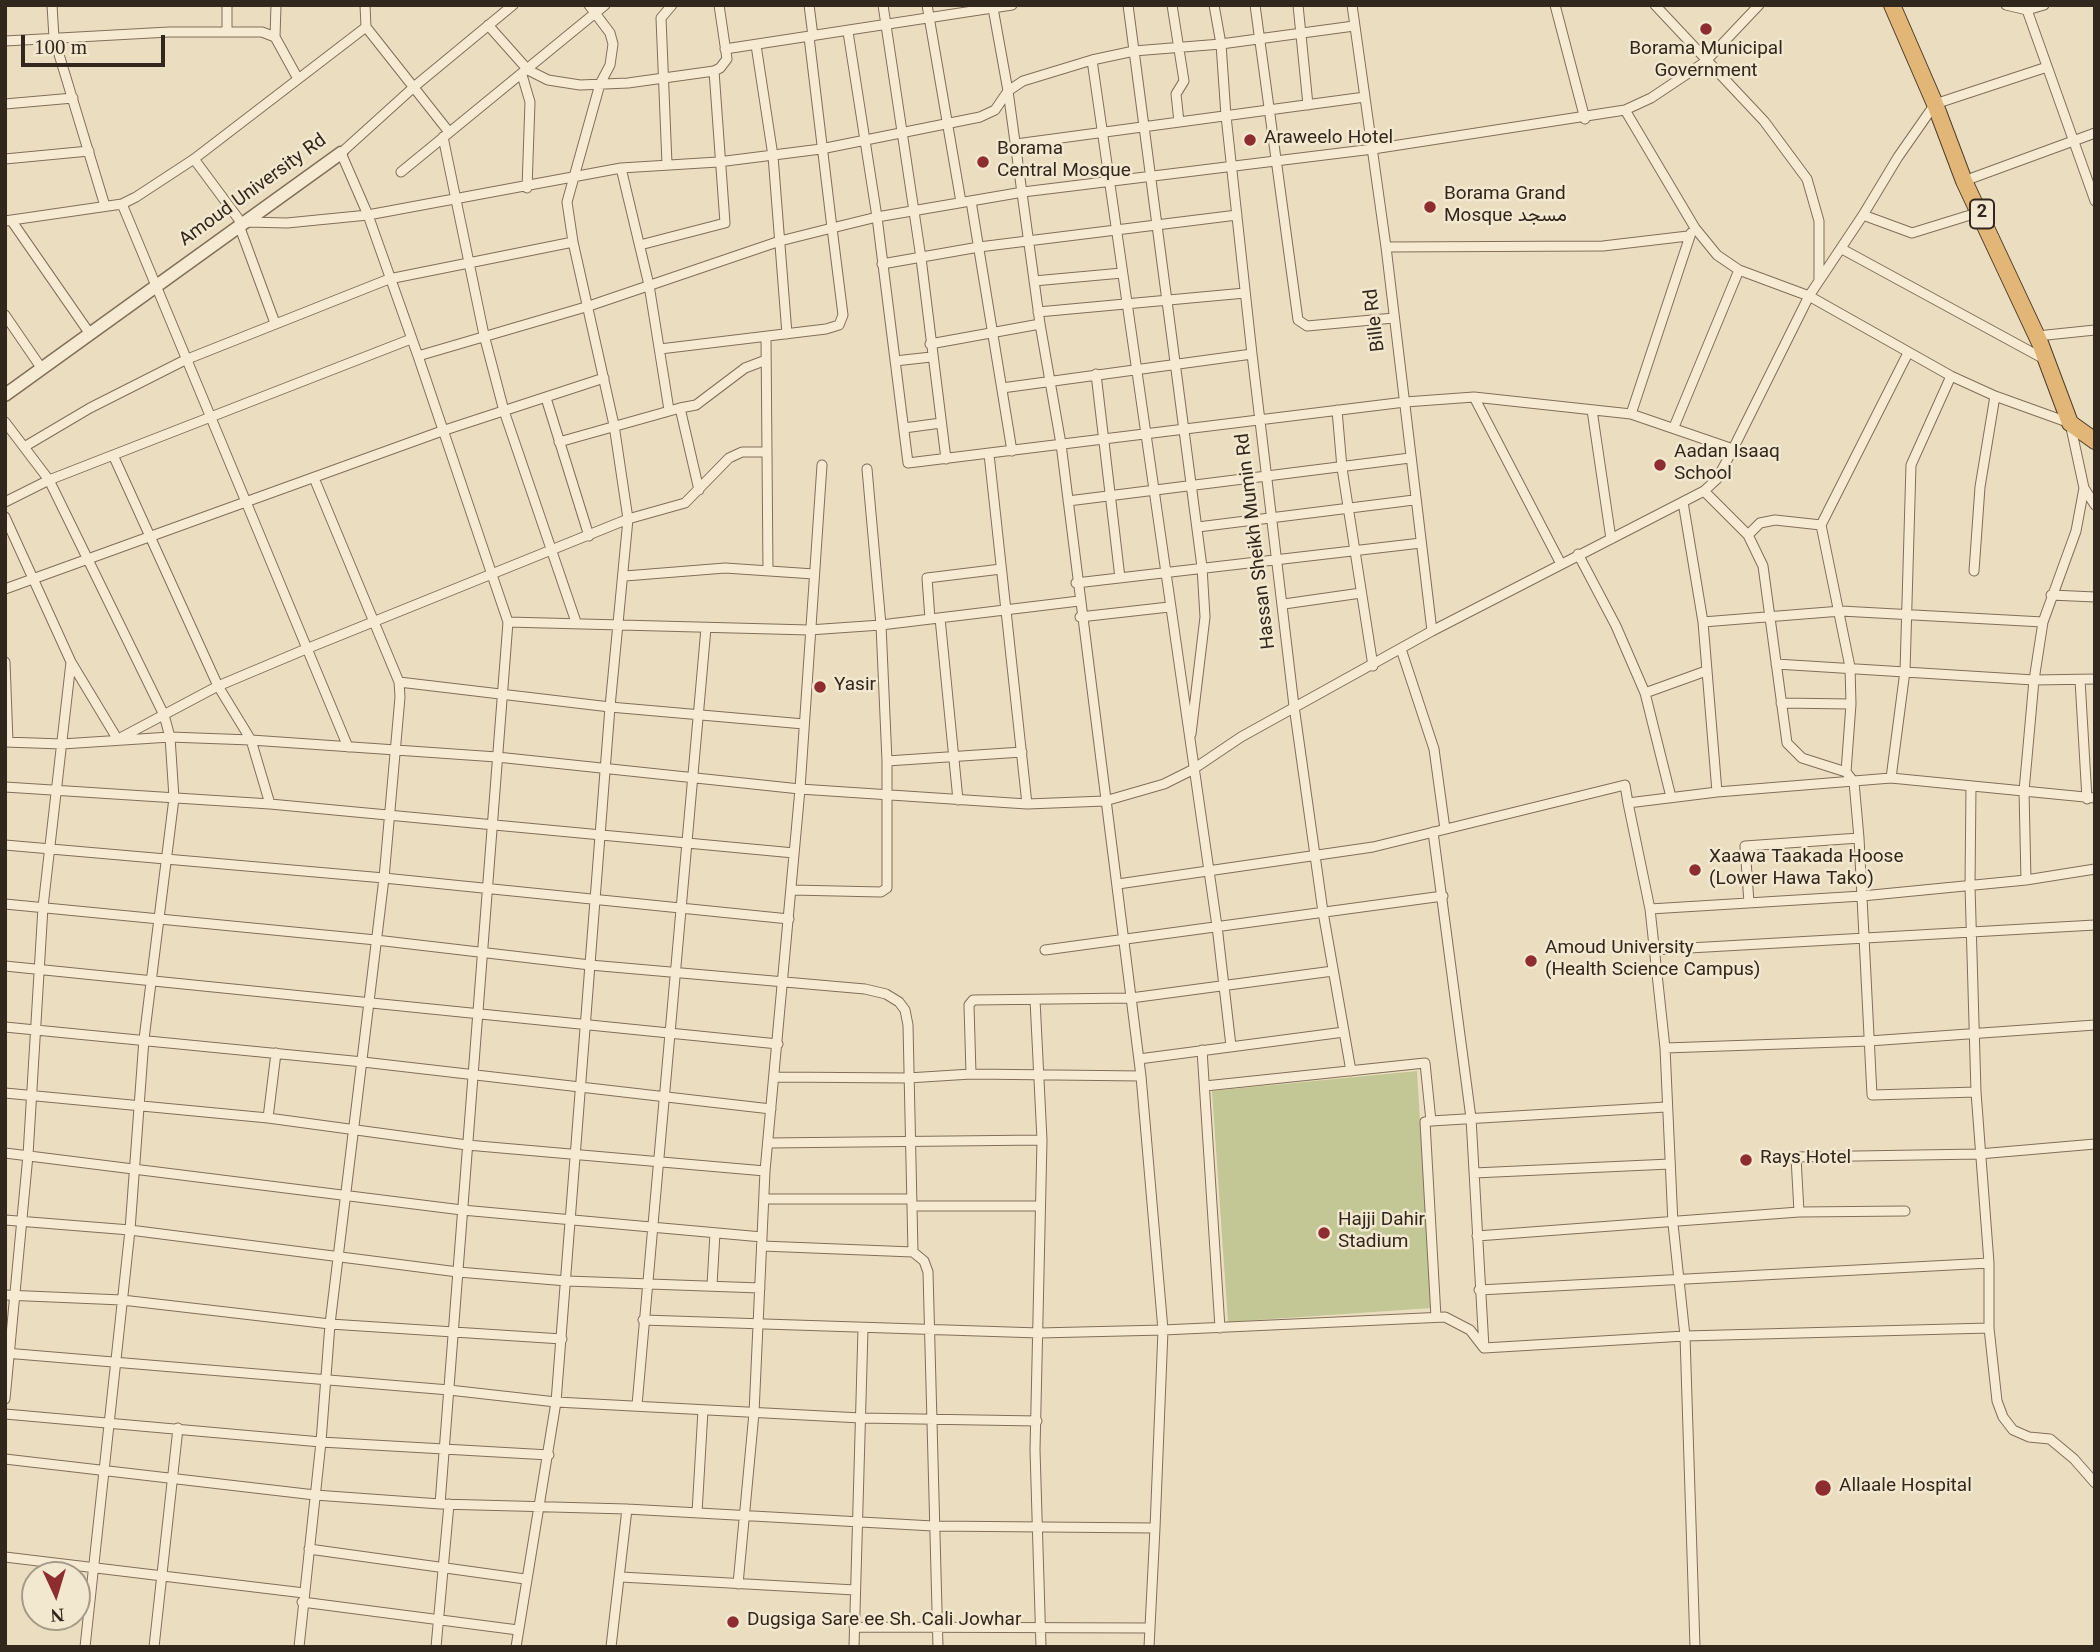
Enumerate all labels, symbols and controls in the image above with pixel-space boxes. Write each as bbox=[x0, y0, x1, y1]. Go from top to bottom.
scale bar bbox=[24, 21, 168, 65]
marker: Borama Municipal Government bbox=[1698, 21, 1714, 37]
text: 100 m bbox=[34, 35, 87, 59]
place label: Borama Municipal Government bbox=[1629, 40, 1783, 84]
place label: Araweelo Hotel bbox=[1264, 129, 1393, 151]
street label: Amoud University Rd bbox=[176, 131, 332, 253]
marker: Araweelo Hotel bbox=[1242, 132, 1258, 148]
place label: Borama Central Mosque bbox=[997, 140, 1131, 184]
marker: Borama Central Mosque bbox=[975, 154, 991, 170]
place label: Borama Grand Mosque مسجد bbox=[1444, 185, 1567, 229]
marker: Borama Grand Mosque مسجد bbox=[1422, 199, 1438, 215]
road number: 2 bbox=[1970, 200, 1994, 229]
street label: Bille Rd bbox=[1362, 287, 1392, 353]
street label: Hassan Sheikh Mumin Rd bbox=[1233, 432, 1283, 650]
place label: Aadan Isaaq School bbox=[1674, 443, 1780, 487]
marker: Aadan Isaaq School bbox=[1652, 457, 1668, 473]
place label: Yasir bbox=[834, 676, 876, 698]
marker: Yasir bbox=[812, 679, 828, 695]
place label: Xaawa Taakada Hoose (Lower Hawa Tako) bbox=[1709, 848, 1903, 892]
marker: Xaawa Taakada Hoose (Lower Hawa Tako) bbox=[1687, 862, 1703, 878]
place label: Amoud University (Health Science Campus) bbox=[1545, 939, 1760, 983]
marker: Amoud University (Health Science Campus) bbox=[1523, 953, 1539, 969]
place label: Rays Hotel bbox=[1760, 1149, 1851, 1171]
marker: Rays Hotel bbox=[1738, 1152, 1754, 1168]
place label: Hajji Dahir Stadium bbox=[1338, 1211, 1425, 1255]
marker: Hajji Dahir Stadium bbox=[1316, 1225, 1332, 1241]
place label: Allaale Hospital bbox=[1839, 1477, 1972, 1499]
marker: Allaale Hospital bbox=[1813, 1478, 1833, 1498]
north arrow bbox=[21, 1561, 91, 1631]
text: N bbox=[50, 1604, 65, 1626]
place label: Dugsiga Sare ee Sh. Cali Jowhar bbox=[747, 1611, 1021, 1633]
marker: Dugsiga Sare ee Sh. Cali Jowhar bbox=[725, 1614, 741, 1630]

